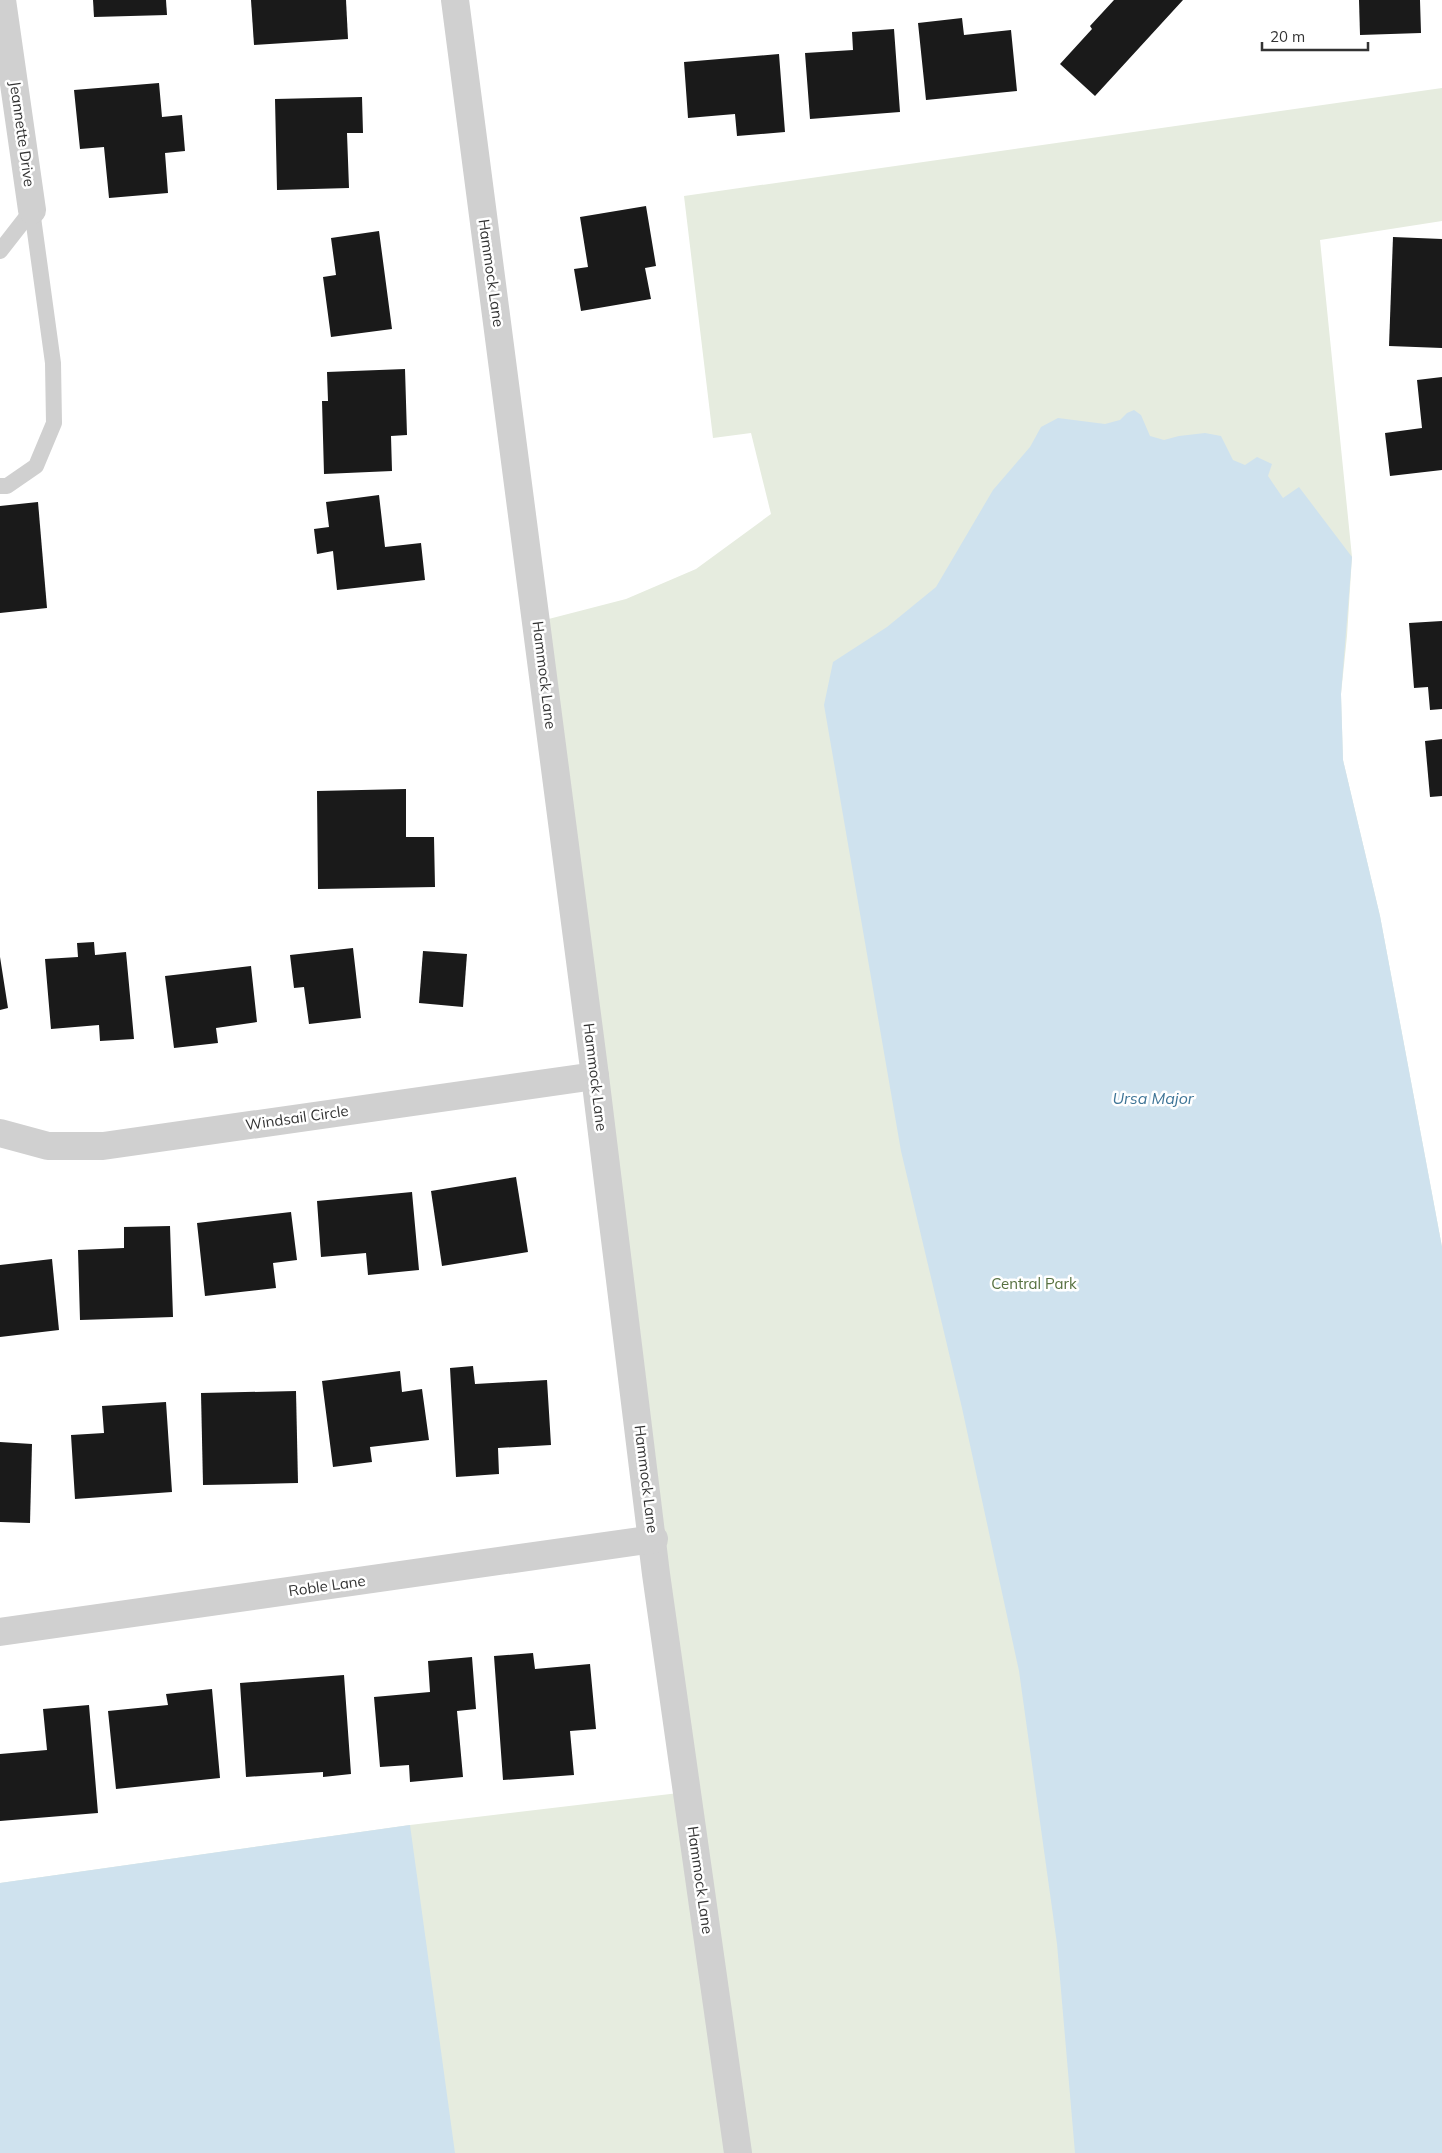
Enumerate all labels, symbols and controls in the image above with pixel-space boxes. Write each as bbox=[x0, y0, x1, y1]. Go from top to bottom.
scale bar bbox=[1262, 20, 1368, 52]
text: 20 m bbox=[1270, 27, 1305, 46]
street label: Jeannette Drive bbox=[6, 80, 39, 188]
street label: Hammock Lane bbox=[475, 218, 508, 328]
street label: Hammock Lane bbox=[528, 620, 561, 730]
street label: Hammock Lane bbox=[579, 1022, 612, 1132]
water label: Ursa Major bbox=[1112, 1088, 1195, 1108]
street label: Windsail Circle bbox=[244, 1101, 350, 1134]
park label: Central Park bbox=[991, 1274, 1077, 1293]
street label: Hammock Lane bbox=[630, 1424, 663, 1534]
street label: Roble Lane bbox=[287, 1571, 367, 1600]
street label: Hammock Lane bbox=[684, 1825, 717, 1935]

